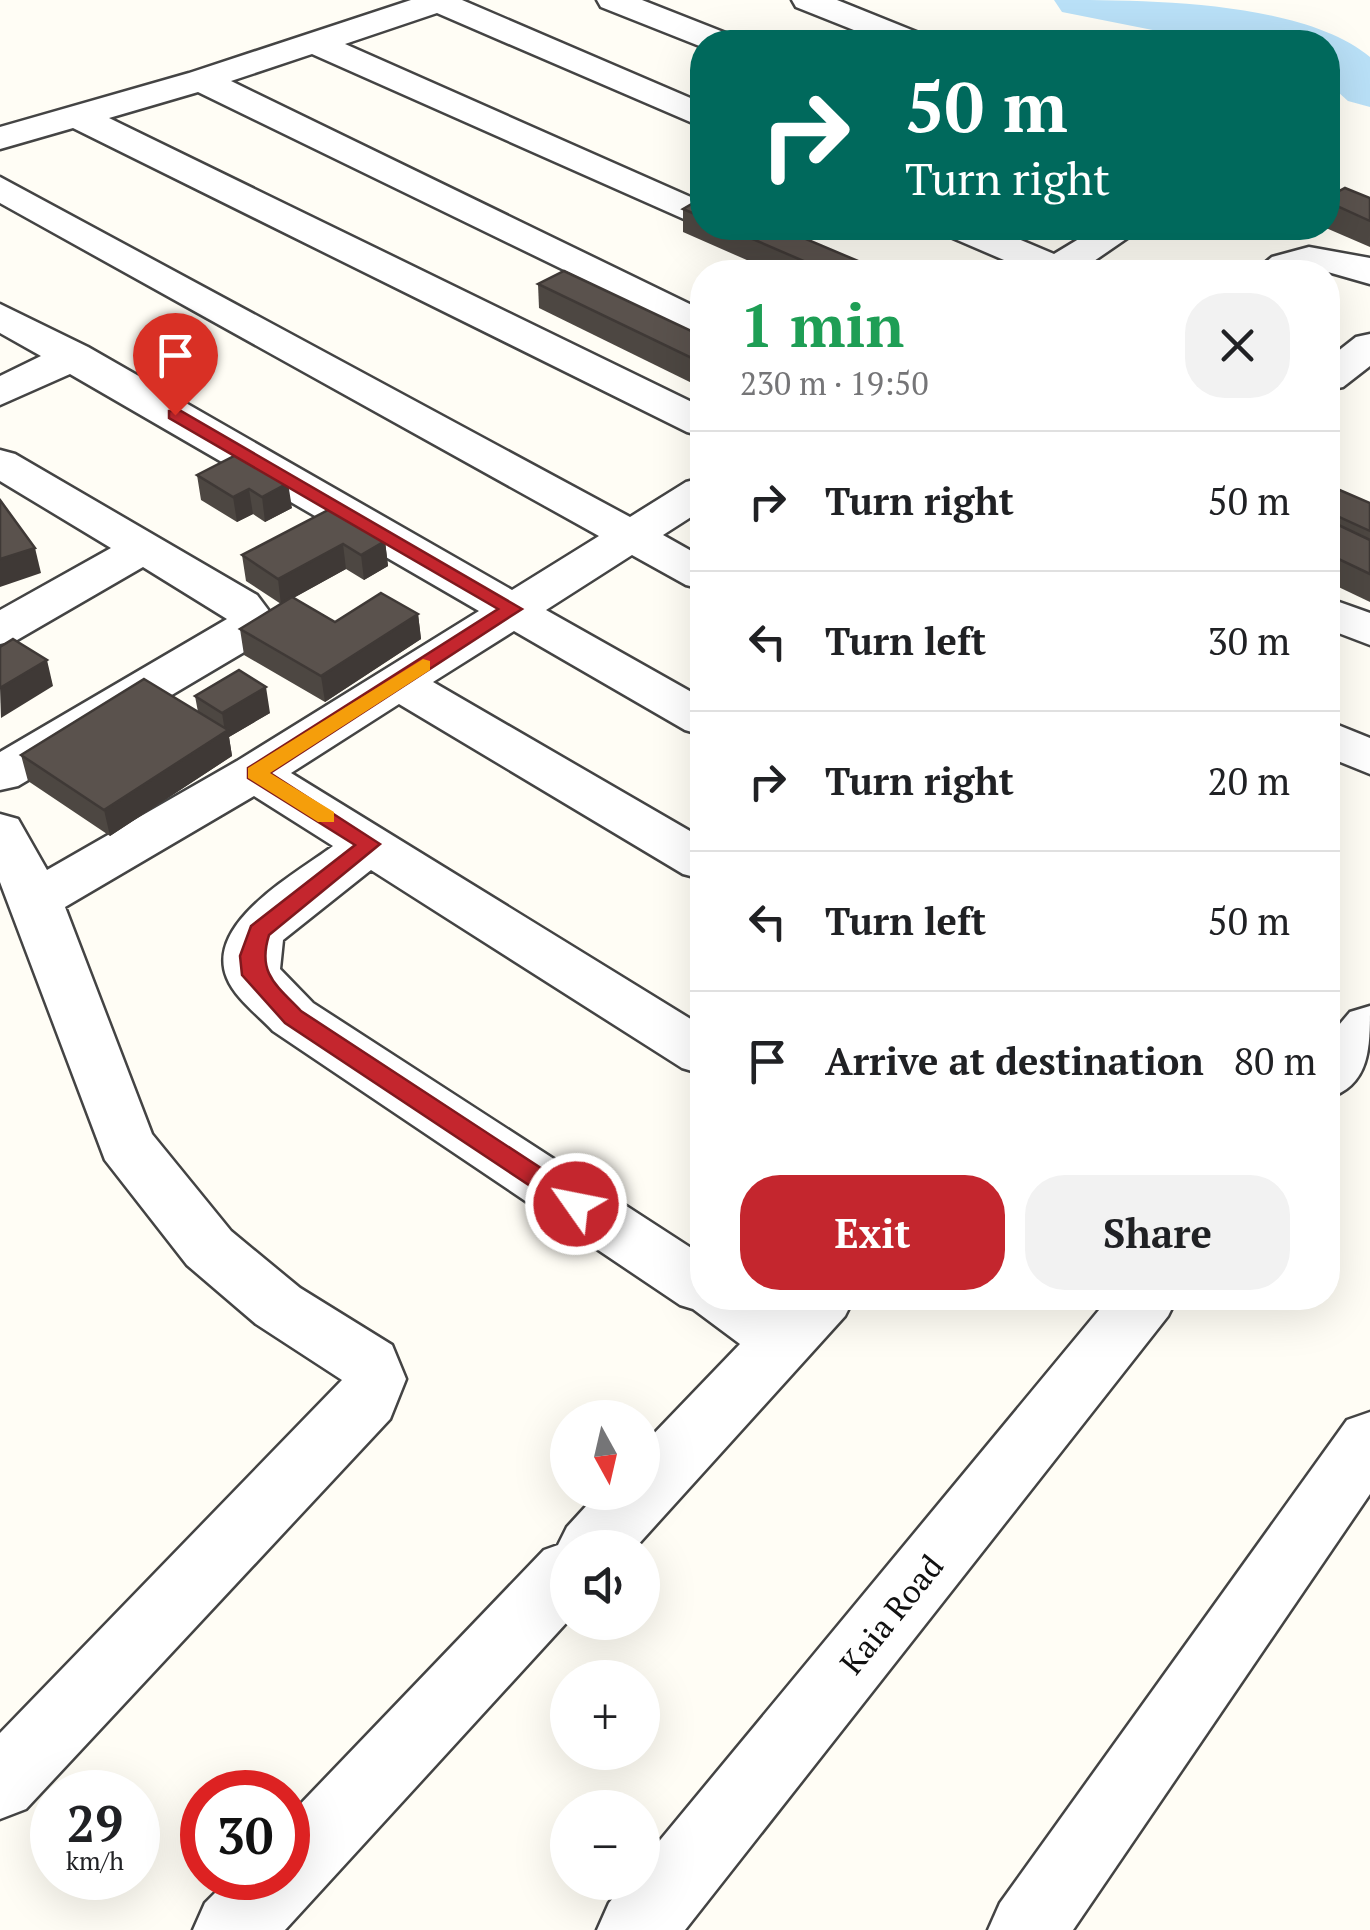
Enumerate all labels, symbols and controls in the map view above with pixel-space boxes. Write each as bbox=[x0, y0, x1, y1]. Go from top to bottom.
text: 50 m bbox=[905, 59, 1068, 152]
icon: right bbox=[740, 70, 870, 200]
text: Turn right bbox=[905, 148, 1110, 208]
text: 1 min bbox=[740, 285, 904, 364]
button: close bbox=[1185, 293, 1290, 398]
pin bbox=[133, 313, 218, 416]
icon: arrive bbox=[148, 328, 203, 383]
text: 230 m · 19:50 bbox=[740, 362, 928, 404]
icon: right bbox=[740, 474, 795, 529]
text: Turn right bbox=[825, 476, 1014, 526]
text: 50 m bbox=[1207, 476, 1290, 526]
icon: left bbox=[740, 614, 795, 669]
text: Turn left bbox=[825, 616, 986, 666]
text: 30 m bbox=[1207, 616, 1290, 666]
icon: right bbox=[740, 754, 795, 809]
text: Turn right bbox=[825, 756, 1014, 806]
text: 20 m bbox=[1207, 756, 1290, 806]
icon: left bbox=[740, 894, 795, 949]
text: Turn left bbox=[825, 896, 986, 946]
text: 50 m bbox=[1207, 896, 1290, 946]
icon: arrive bbox=[740, 1034, 795, 1089]
text: Arrive at destination bbox=[825, 1036, 1204, 1086]
text: 80 m bbox=[1234, 1036, 1316, 1086]
position arrow bbox=[524, 1152, 628, 1256]
button: Exit bbox=[740, 1175, 1005, 1290]
button: Share bbox=[1025, 1175, 1290, 1290]
north arrow bbox=[550, 1400, 660, 1510]
map controls bbox=[550, 1400, 660, 1900]
button: sound bbox=[550, 1530, 660, 1640]
street label: Kaia Road bbox=[830, 1546, 952, 1682]
button: + bbox=[550, 1660, 660, 1770]
speed limit sign: 30 bbox=[180, 1770, 310, 1900]
text: 29 bbox=[67, 1790, 123, 1856]
button: − bbox=[550, 1790, 660, 1900]
text: km/h bbox=[66, 1844, 124, 1877]

